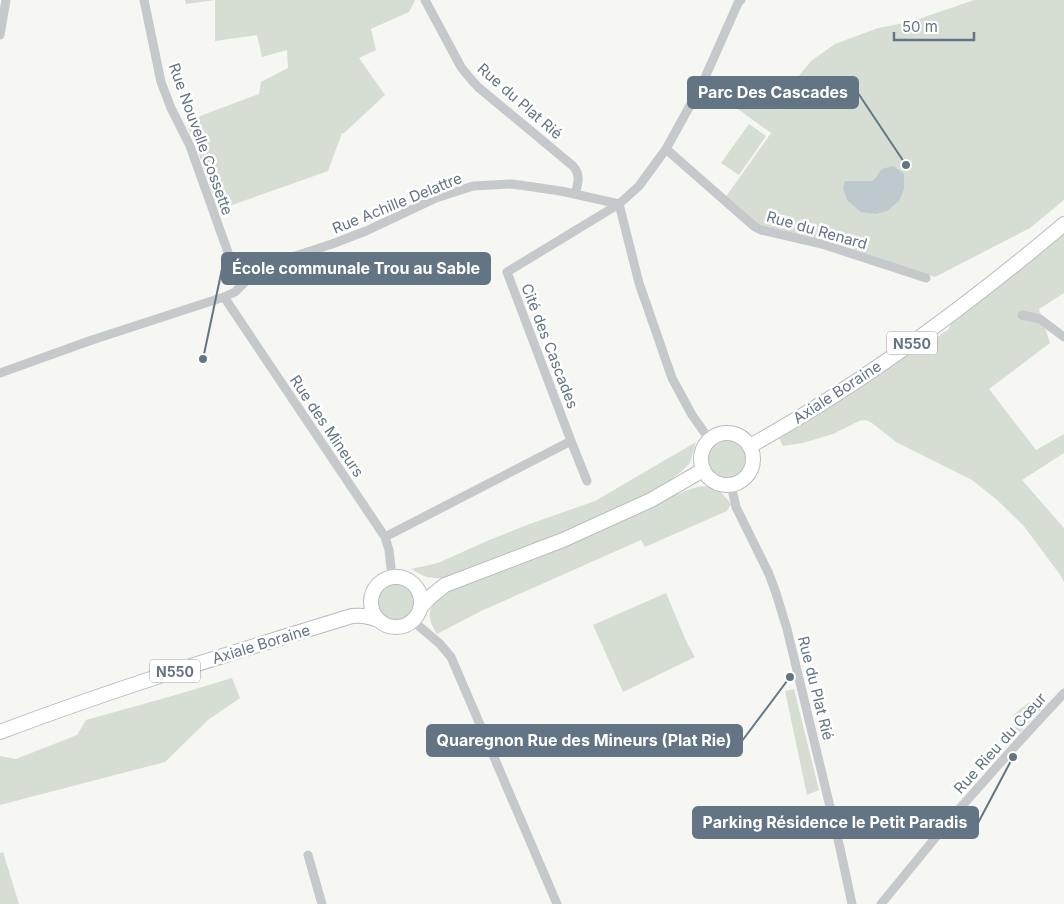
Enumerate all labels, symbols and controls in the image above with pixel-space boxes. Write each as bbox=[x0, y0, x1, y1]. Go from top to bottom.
scale bar bbox=[894, 10, 974, 42]
text: 50 m bbox=[902, 17, 938, 36]
street label: Rue du Plat Rié bbox=[474, 59, 566, 143]
street label: Rue Nouvelle Cossette bbox=[165, 60, 237, 218]
callout: Parc Des Cascades bbox=[688, 77, 858, 108]
text: Parc Des Cascades bbox=[698, 82, 848, 102]
street label: Rue Achille Delattre bbox=[329, 168, 465, 238]
street label: Rue du Renard bbox=[764, 207, 870, 253]
callout: École communale Trou au Sable bbox=[222, 253, 490, 284]
text: École communale Trou au Sable bbox=[232, 258, 480, 278]
street label: Cité des Cascades bbox=[517, 281, 583, 411]
road number: N550 bbox=[887, 332, 937, 354]
street label: Axiale Boraine bbox=[789, 356, 885, 428]
street label: Rue des Mineurs bbox=[286, 371, 368, 481]
street label: Axiale Boraine bbox=[210, 620, 312, 668]
street label: Rue du Plat Rié bbox=[794, 634, 838, 742]
road number: N550 bbox=[150, 659, 200, 682]
street label: Rue Rieu du Cœur bbox=[950, 688, 1051, 797]
callout: Quaregnon Rue des Mineurs (Plat Rie) bbox=[427, 725, 742, 756]
text: Quaregnon Rue des Mineurs (Plat Rie) bbox=[437, 730, 731, 750]
callout: Parking Résidence le Petit Paradis bbox=[693, 807, 978, 838]
text: Parking Résidence le Petit Paradis bbox=[703, 812, 967, 832]

